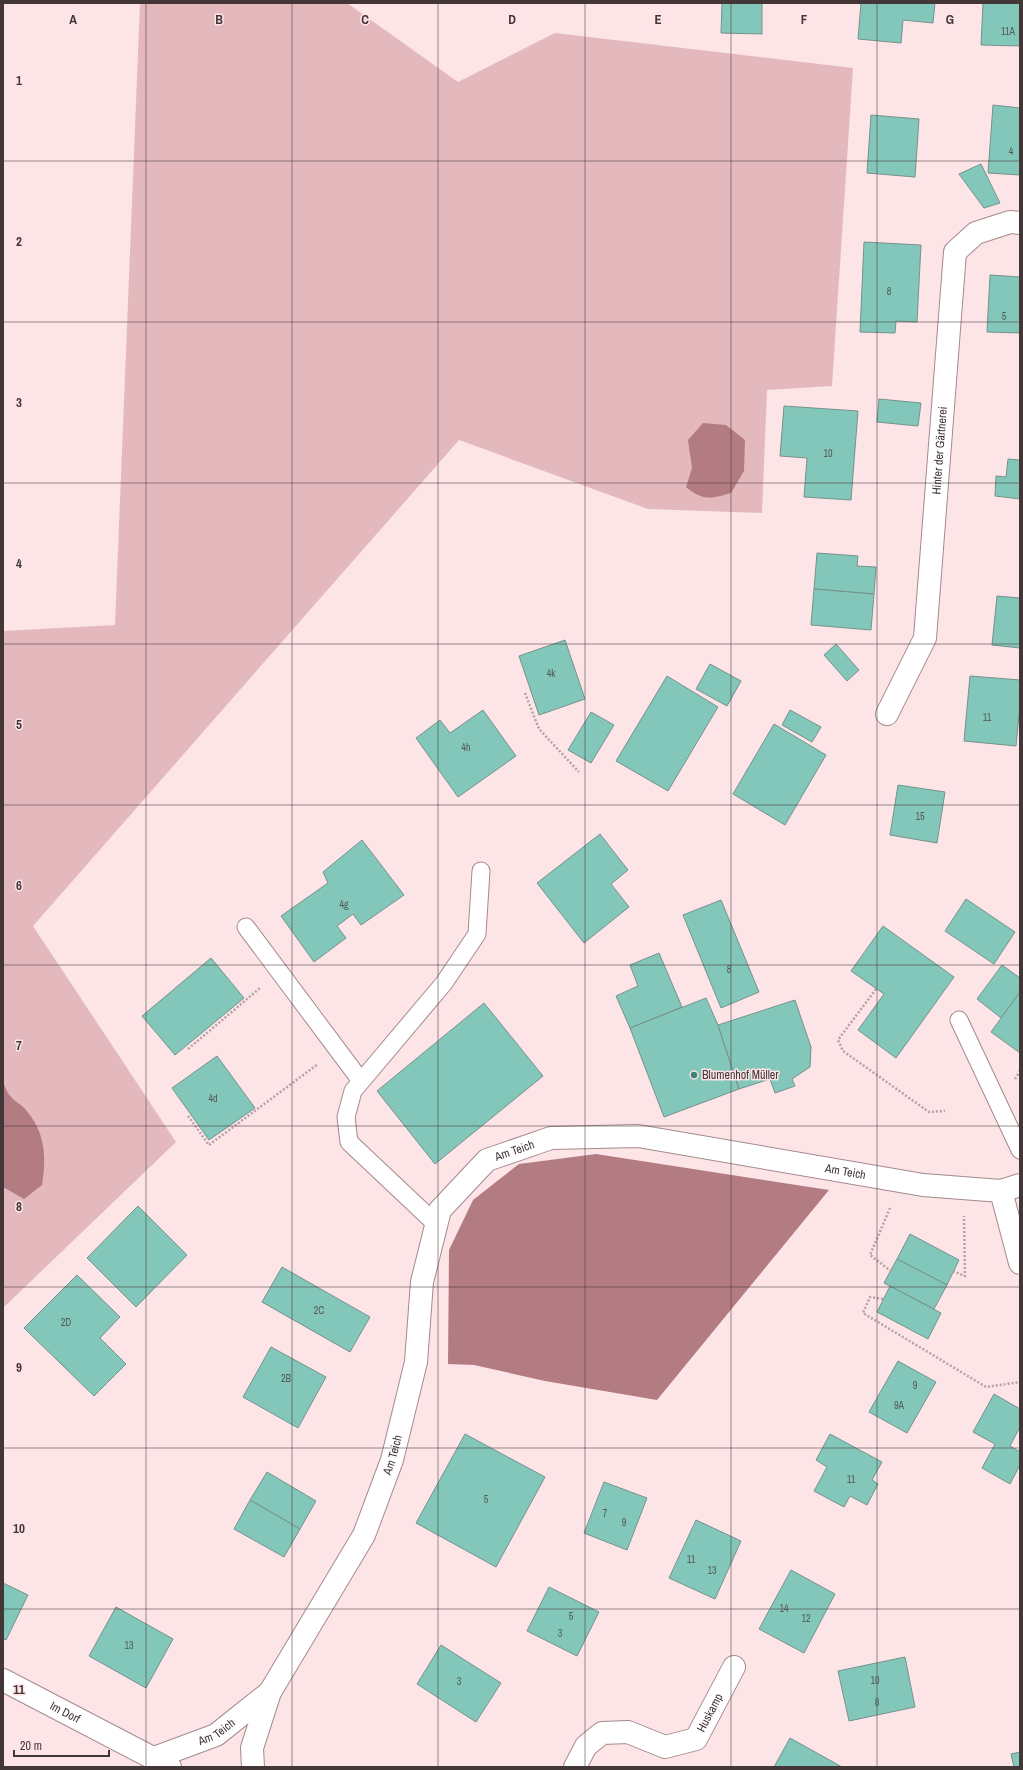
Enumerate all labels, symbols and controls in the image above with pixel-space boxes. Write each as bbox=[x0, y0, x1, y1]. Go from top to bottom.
text: A bbox=[69, 11, 77, 28]
text: B bbox=[215, 11, 223, 28]
text: C bbox=[361, 11, 369, 28]
text: D bbox=[508, 11, 516, 28]
text: E bbox=[654, 11, 662, 28]
text: F bbox=[801, 11, 808, 28]
text: G bbox=[946, 11, 954, 28]
house number: 11A bbox=[1001, 25, 1016, 38]
text: 1 bbox=[16, 72, 22, 89]
house number: 4 bbox=[1009, 145, 1014, 158]
text: 2 bbox=[16, 233, 22, 250]
house number: 8 bbox=[887, 285, 892, 298]
house number: 5 bbox=[1002, 310, 1007, 323]
text: 3 bbox=[16, 394, 22, 411]
street label: Hinter der Gärtnerei bbox=[928, 406, 951, 495]
house number: 10 bbox=[823, 447, 833, 460]
text: 4 bbox=[16, 555, 22, 572]
house number: 4k bbox=[547, 667, 556, 680]
house number: 11 bbox=[983, 711, 992, 724]
text: 5 bbox=[16, 716, 22, 733]
house number: 4h bbox=[461, 741, 471, 754]
house number: 15 bbox=[915, 810, 925, 823]
text: 6 bbox=[16, 877, 22, 894]
house number: 4g bbox=[339, 898, 349, 911]
house number: 8 bbox=[727, 963, 732, 976]
text: 7 bbox=[16, 1037, 22, 1054]
place label: Blumenhof Müller bbox=[702, 1067, 779, 1083]
marker: Blumenhof Müller bbox=[689, 1070, 699, 1080]
house number: 4d bbox=[208, 1092, 218, 1105]
street label: Am Teich bbox=[492, 1136, 537, 1165]
street label: Am Teich bbox=[823, 1160, 867, 1183]
text: 8 bbox=[16, 1198, 22, 1215]
house number: 2C bbox=[314, 1304, 324, 1317]
house number: 2D bbox=[61, 1316, 71, 1329]
text: 9 bbox=[16, 1359, 22, 1376]
house number: 2B bbox=[281, 1372, 292, 1385]
house number: 9 bbox=[913, 1379, 918, 1392]
house number: 9A bbox=[894, 1399, 905, 1412]
street label: Am Teich bbox=[379, 1433, 406, 1478]
house number: 11 bbox=[847, 1473, 856, 1486]
house number: 5 bbox=[484, 1493, 489, 1506]
house number: 7 bbox=[603, 1507, 608, 1520]
house number: 9 bbox=[622, 1516, 627, 1529]
text: 10 bbox=[13, 1520, 25, 1537]
house number: 11 bbox=[687, 1553, 696, 1566]
house number: 13 bbox=[707, 1564, 717, 1577]
house number: 14 bbox=[779, 1602, 789, 1615]
house number: 5 bbox=[569, 1610, 574, 1623]
house number: 12 bbox=[801, 1612, 811, 1625]
house number: 3 bbox=[558, 1627, 563, 1640]
house number: 13 bbox=[124, 1639, 134, 1652]
house number: 10 bbox=[870, 1674, 880, 1687]
house number: 3 bbox=[457, 1675, 462, 1688]
text: 11 bbox=[13, 1681, 25, 1698]
street label: Huskamp bbox=[693, 1691, 727, 1735]
house number: 8 bbox=[875, 1696, 880, 1709]
street label: Im Dorf bbox=[47, 1698, 83, 1727]
street label: Am Teich bbox=[195, 1715, 238, 1749]
scale bar bbox=[14, 1732, 109, 1758]
text: 20 m bbox=[20, 1738, 42, 1754]

